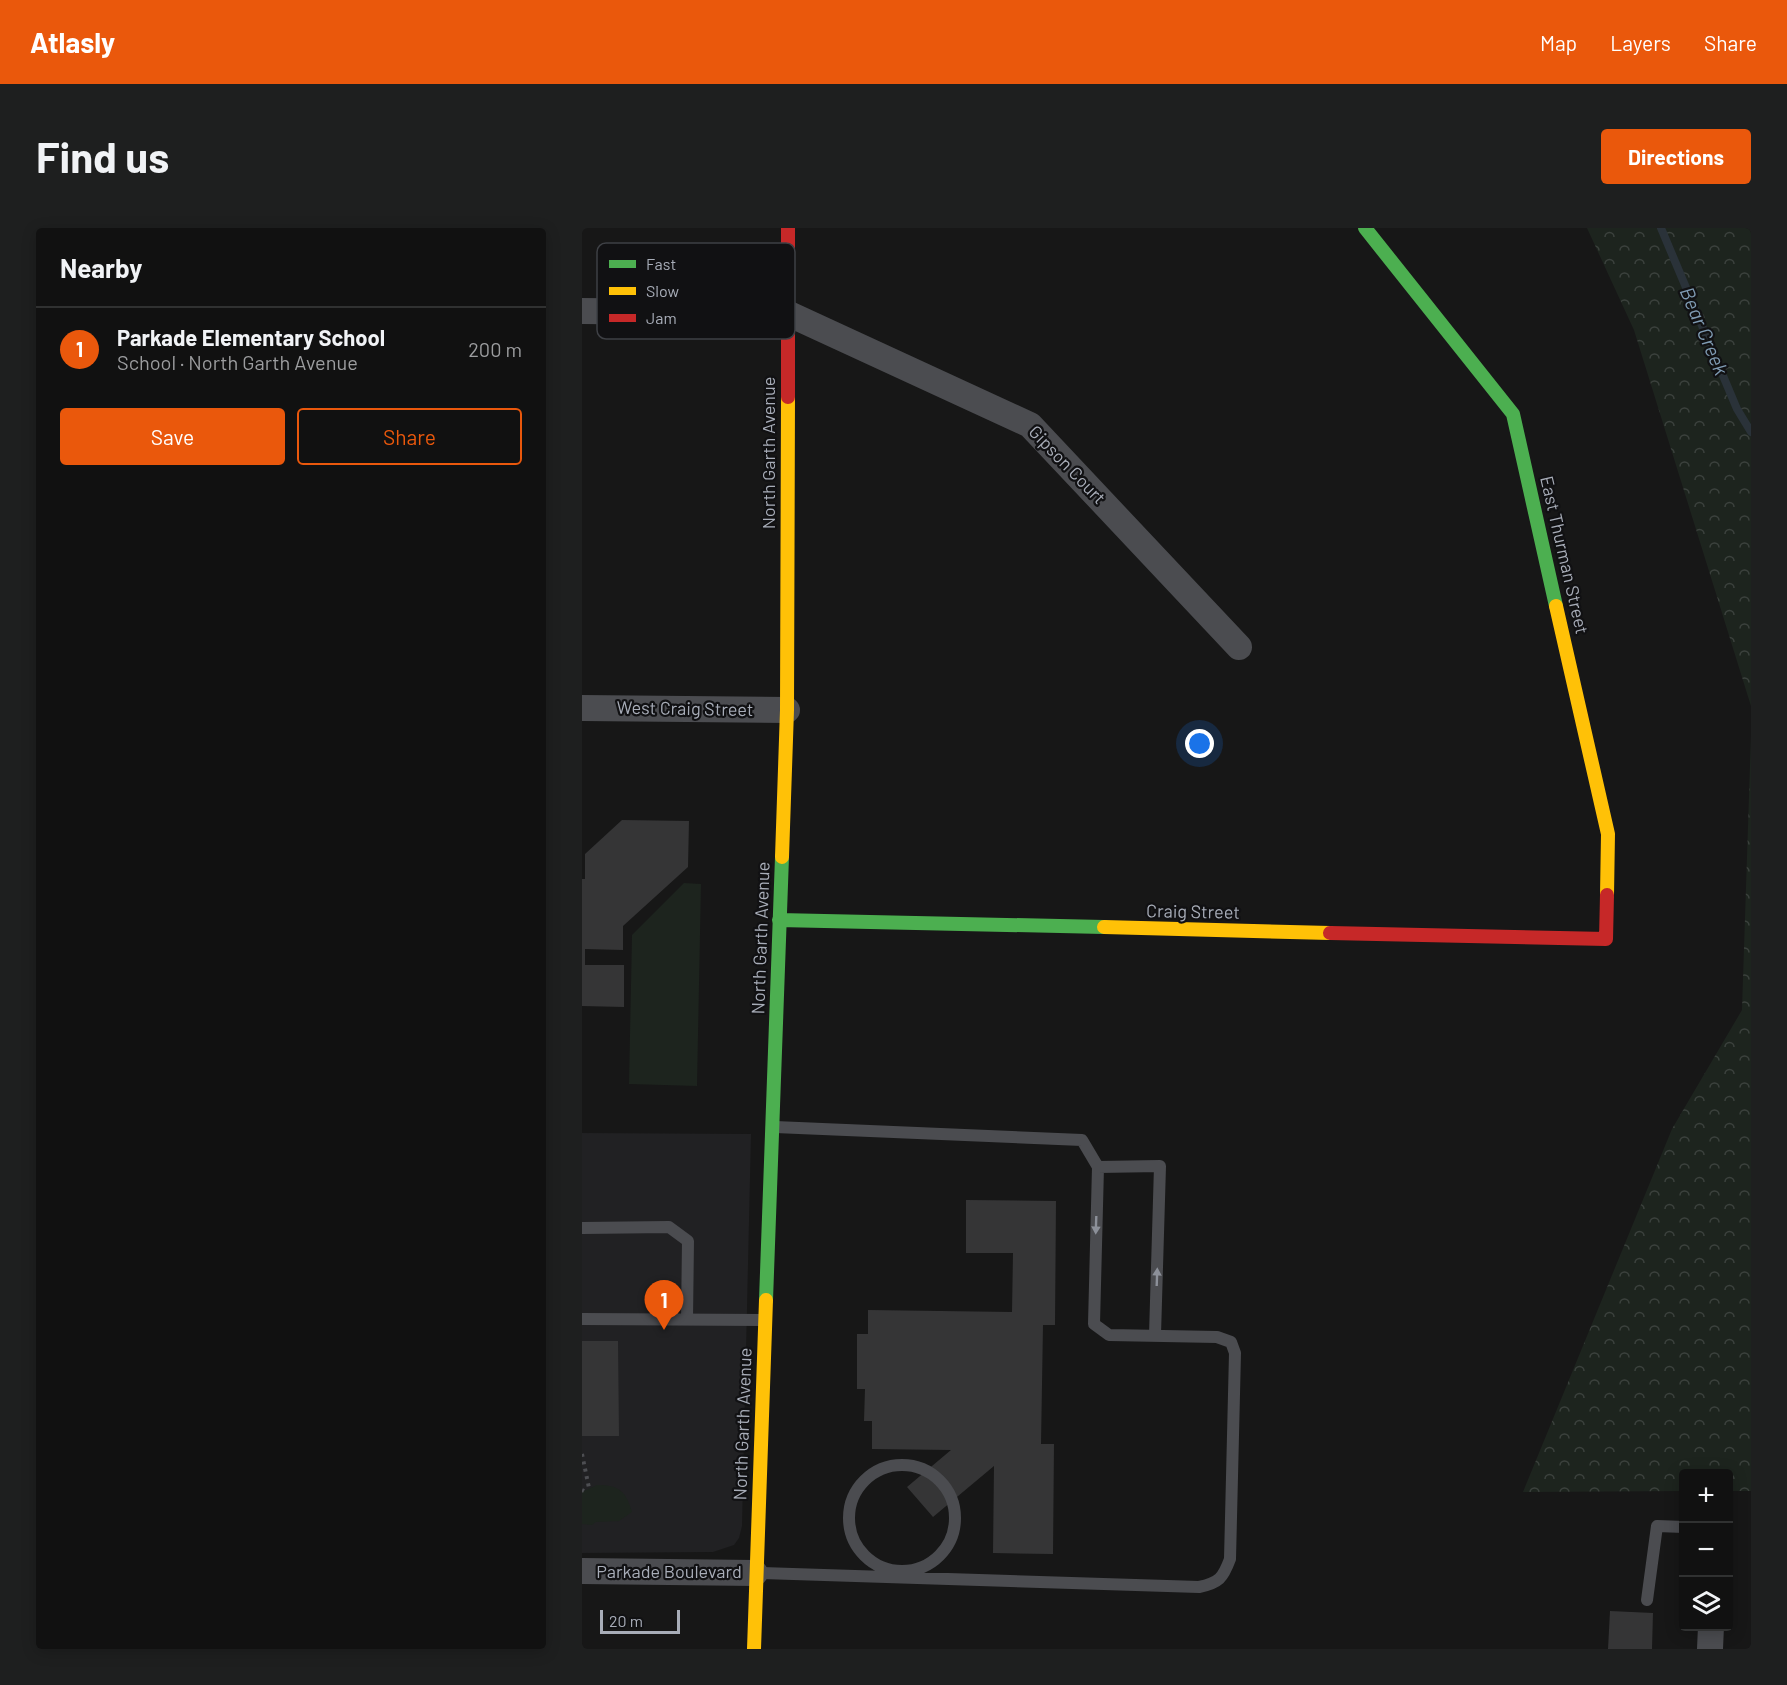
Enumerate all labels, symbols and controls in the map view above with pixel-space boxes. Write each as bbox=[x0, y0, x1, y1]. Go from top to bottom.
text: Atlasly bbox=[30, 25, 115, 59]
text: Map bbox=[1540, 30, 1577, 55]
text: Layers bbox=[1610, 30, 1671, 55]
text: Share bbox=[1704, 30, 1757, 55]
button: Directions bbox=[1601, 129, 1751, 184]
text: Find us bbox=[36, 131, 169, 181]
legend bbox=[597, 243, 795, 339]
text: Nearby bbox=[60, 252, 142, 283]
text: Fast bbox=[646, 254, 676, 273]
text: Slow bbox=[646, 281, 679, 300]
water label: Bear Creek bbox=[1676, 283, 1734, 378]
text: Jam bbox=[646, 308, 677, 327]
text: Parkade Elementary School bbox=[117, 324, 385, 350]
text: 1 bbox=[76, 337, 83, 361]
text: 200 m bbox=[468, 337, 522, 361]
text: School · North Garth Avenue bbox=[117, 350, 358, 374]
street label: North Garth Avenue bbox=[757, 377, 779, 529]
button: Save bbox=[60, 408, 285, 465]
button: Share bbox=[297, 408, 522, 465]
street label: Gipson Court bbox=[1025, 420, 1111, 508]
street label: East Thurman Street bbox=[1536, 474, 1594, 636]
street label: West Craig Street bbox=[616, 696, 754, 720]
your location bbox=[1185, 729, 1214, 758]
street label: North Garth Avenue bbox=[746, 861, 774, 1015]
street label: Craig Street bbox=[1146, 899, 1240, 923]
one-way arrow bbox=[1091, 1216, 1101, 1235]
one-way arrow bbox=[1152, 1267, 1161, 1286]
pin: 1 bbox=[644, 1280, 683, 1330]
street label: North Garth Avenue bbox=[728, 1347, 756, 1501]
map controls bbox=[1679, 1469, 1733, 1631]
button: + bbox=[1679, 1469, 1733, 1523]
button: − bbox=[1679, 1523, 1733, 1577]
street label: Parkade Boulevard bbox=[596, 1560, 742, 1582]
button: layers bbox=[1679, 1577, 1733, 1631]
scale bar bbox=[600, 1607, 680, 1634]
text: 20 m bbox=[609, 1611, 643, 1630]

